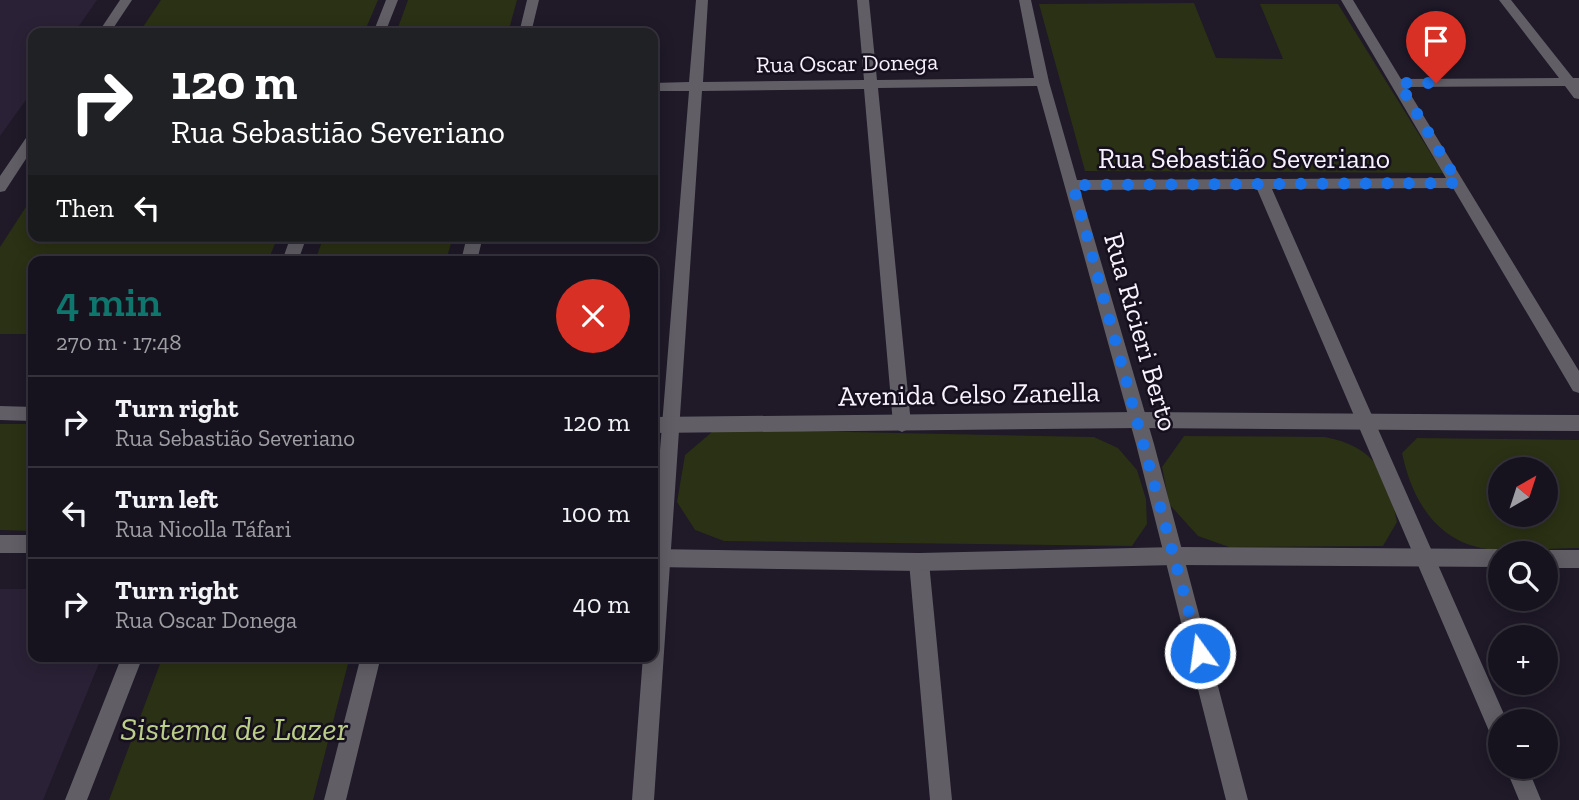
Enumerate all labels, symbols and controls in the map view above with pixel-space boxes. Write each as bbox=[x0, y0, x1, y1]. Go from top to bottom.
pin bbox=[1406, 11, 1466, 83]
icon: arrive bbox=[1417, 22, 1455, 60]
street label: Rua Oscar Donega bbox=[756, 47, 938, 79]
text: 120 m bbox=[171, 53, 297, 112]
icon: right bbox=[56, 56, 147, 147]
text: Rua Sebastião Severiano bbox=[171, 113, 505, 151]
street label: Rua Sebastião Severiano bbox=[1098, 142, 1390, 175]
icon: left bbox=[128, 189, 166, 227]
text: Then bbox=[56, 192, 114, 224]
street label: Rua Ricieri Berto bbox=[1097, 229, 1185, 435]
text: 4 min bbox=[56, 276, 161, 327]
button: close bbox=[556, 279, 630, 353]
text: 270 m · 17:48 bbox=[56, 328, 182, 356]
street label: Avenida Celso Zanella bbox=[838, 375, 1101, 413]
text: Turn right bbox=[115, 392, 238, 424]
icon: right bbox=[56, 403, 94, 441]
text: 120 m bbox=[563, 406, 630, 438]
text: Rua Sebastião Severiano bbox=[115, 424, 355, 452]
north arrow bbox=[1488, 457, 1558, 527]
map controls bbox=[1488, 457, 1558, 779]
text: Turn left bbox=[115, 483, 218, 515]
icon: left bbox=[56, 494, 94, 532]
text: 100 m bbox=[562, 497, 630, 529]
text: Rua Nicolla Táfari bbox=[115, 515, 291, 543]
button: search bbox=[1488, 541, 1558, 611]
text: Turn right bbox=[115, 574, 238, 606]
icon: right bbox=[56, 585, 94, 623]
text: 40 m bbox=[573, 588, 630, 620]
text: Rua Oscar Donega bbox=[115, 606, 297, 634]
position arrow bbox=[1163, 616, 1237, 690]
button: + bbox=[1488, 625, 1558, 695]
park label: Sistema de Lazer bbox=[120, 709, 349, 748]
button: − bbox=[1488, 709, 1558, 779]

